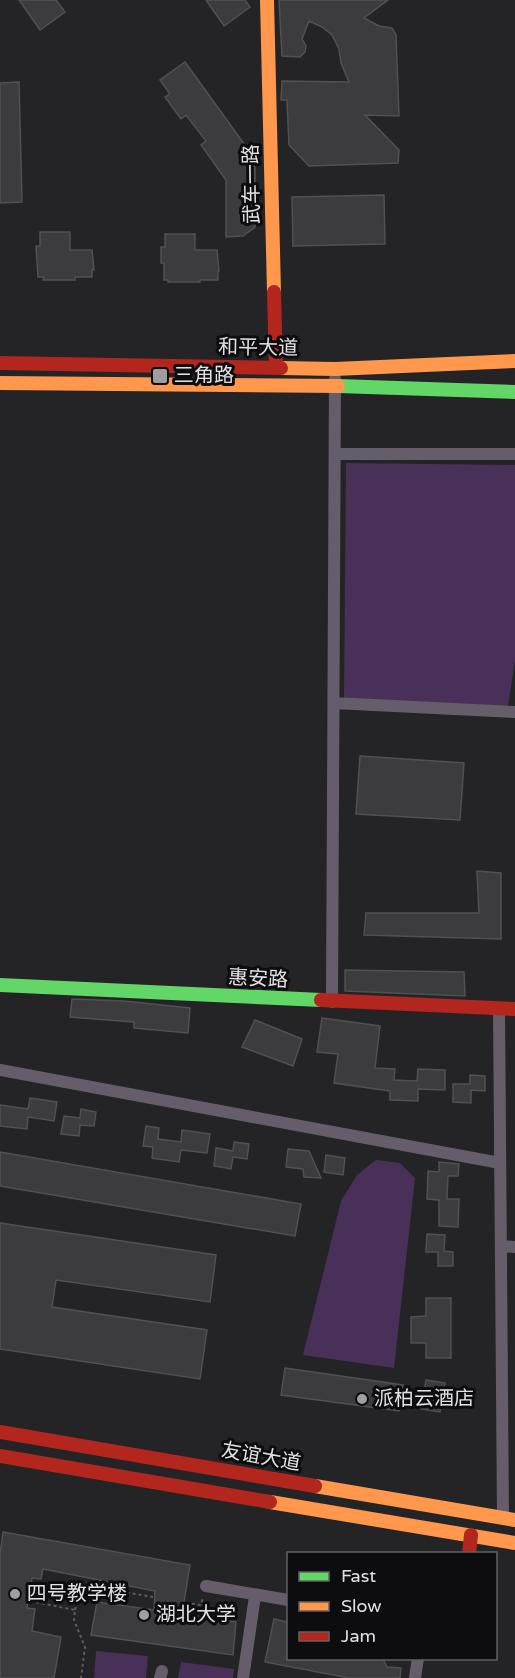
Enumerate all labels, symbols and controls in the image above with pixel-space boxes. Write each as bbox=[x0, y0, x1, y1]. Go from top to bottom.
street label: 武车一路 bbox=[239, 144, 265, 224]
street label: 和平大道 bbox=[218, 335, 298, 361]
place label: 三角路 bbox=[174, 364, 234, 388]
marker: 三角路 bbox=[151, 367, 169, 385]
street label: 惠安路 bbox=[227, 965, 289, 993]
place label: 派柏云酒店 bbox=[374, 1387, 474, 1411]
marker: 派柏云酒店 bbox=[355, 1392, 369, 1406]
street label: 友谊大道 bbox=[220, 1438, 302, 1476]
legend bbox=[287, 1552, 497, 1660]
text: Fast bbox=[341, 1565, 376, 1587]
place label: 四号教学楼 bbox=[27, 1582, 127, 1606]
marker: 四号教学楼 bbox=[8, 1587, 22, 1601]
text: Slow bbox=[341, 1595, 382, 1617]
place label: 湖北大学 bbox=[156, 1603, 236, 1627]
marker: 湖北大学 bbox=[137, 1608, 151, 1622]
text: Jam bbox=[341, 1625, 376, 1647]

